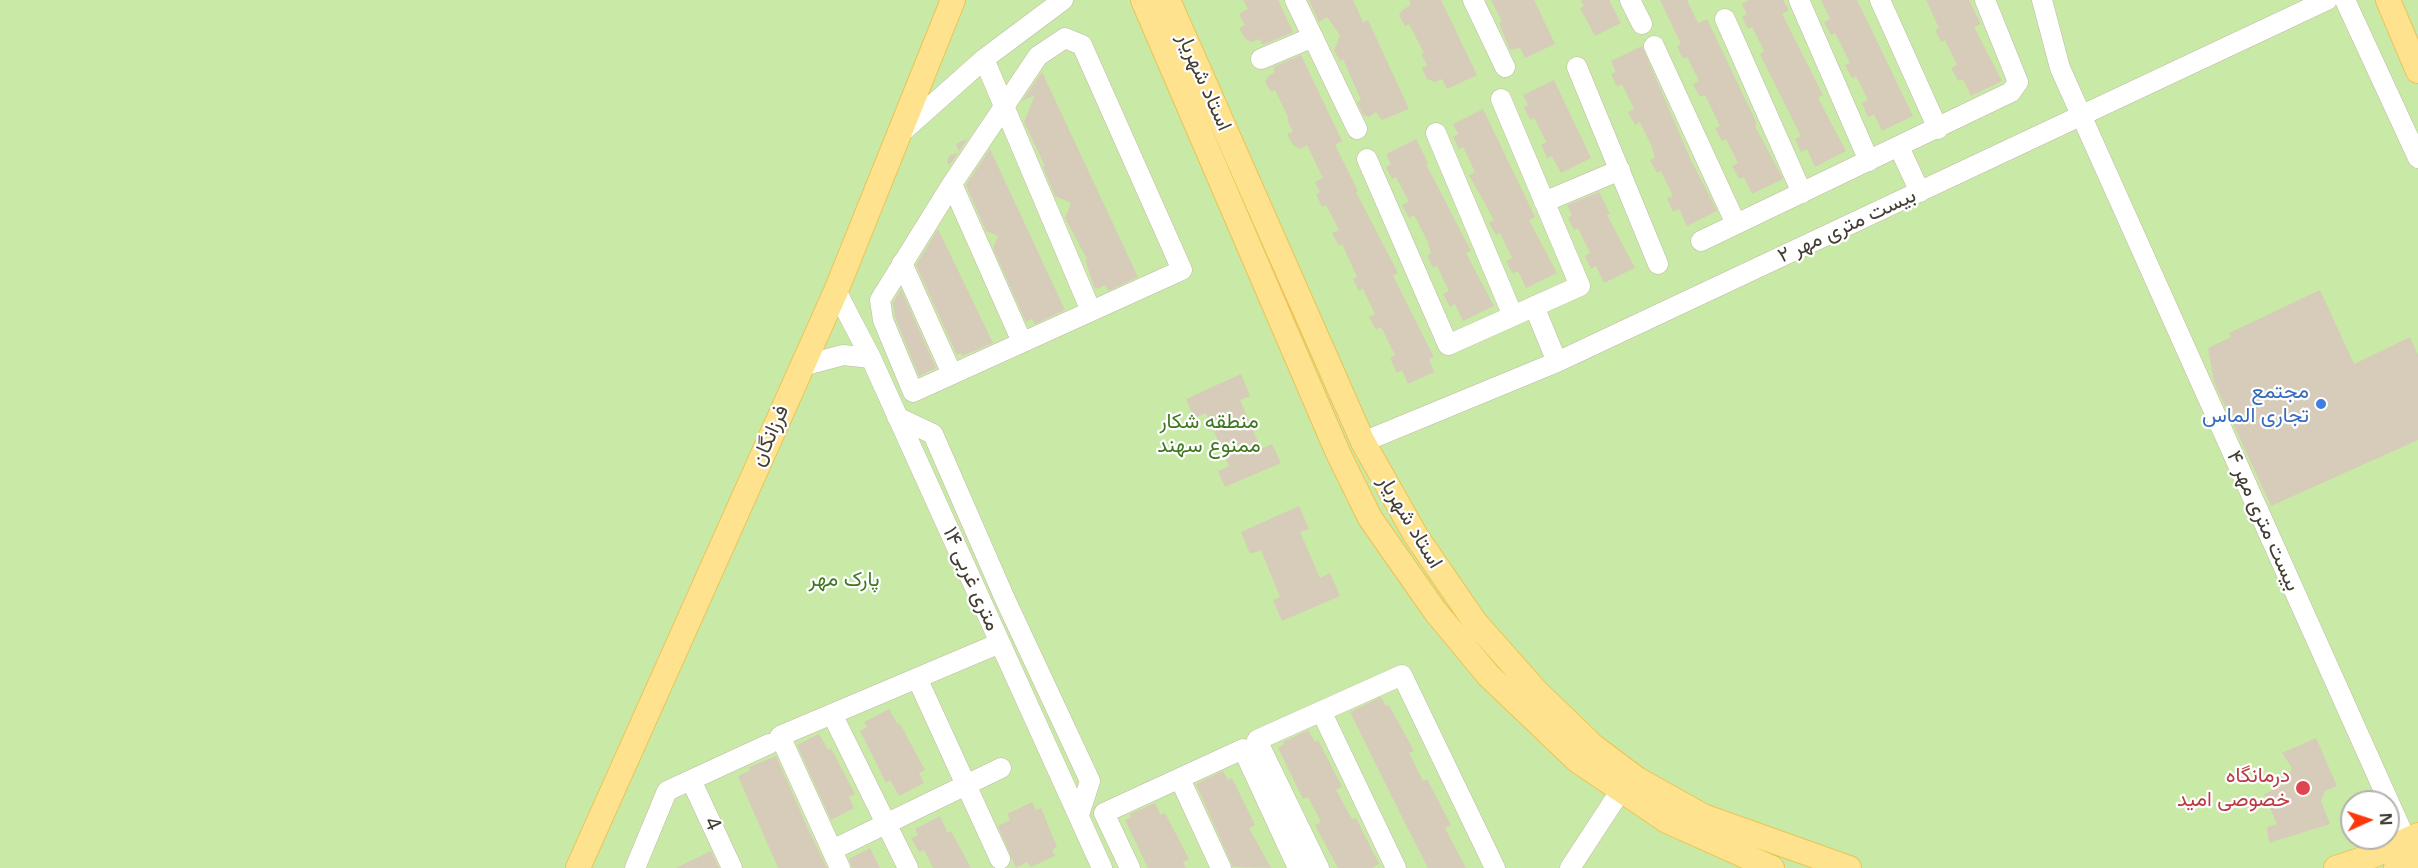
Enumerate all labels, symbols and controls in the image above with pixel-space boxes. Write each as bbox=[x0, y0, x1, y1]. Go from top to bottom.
street label: استاد شهریار bbox=[1171, 29, 1237, 135]
street label: بیست متری مهر ۲ bbox=[1774, 183, 1920, 269]
place label: مجتمع تجاری الماس bbox=[2202, 379, 2309, 429]
marker: مجتمع تجاری الماس bbox=[2314, 397, 2328, 411]
street label: فرزانگان bbox=[745, 401, 795, 471]
park label: منطقه شکار ممنوع سهند bbox=[1157, 409, 1261, 459]
street label: بیست متری مهر ۴ bbox=[2221, 447, 2305, 595]
street label: استاد شهریار bbox=[1372, 471, 1448, 573]
street label: ۱۴ متری غربی bbox=[937, 523, 1005, 635]
park label: پارک مهر bbox=[809, 567, 879, 593]
place label: درمانگاه خصوصی امید bbox=[2177, 763, 2290, 813]
marker: درمانگاه خصوصی امید bbox=[2294, 779, 2312, 797]
north arrow bbox=[2340, 790, 2400, 850]
text: N bbox=[2375, 812, 2397, 826]
street label: 4 bbox=[698, 813, 726, 835]

